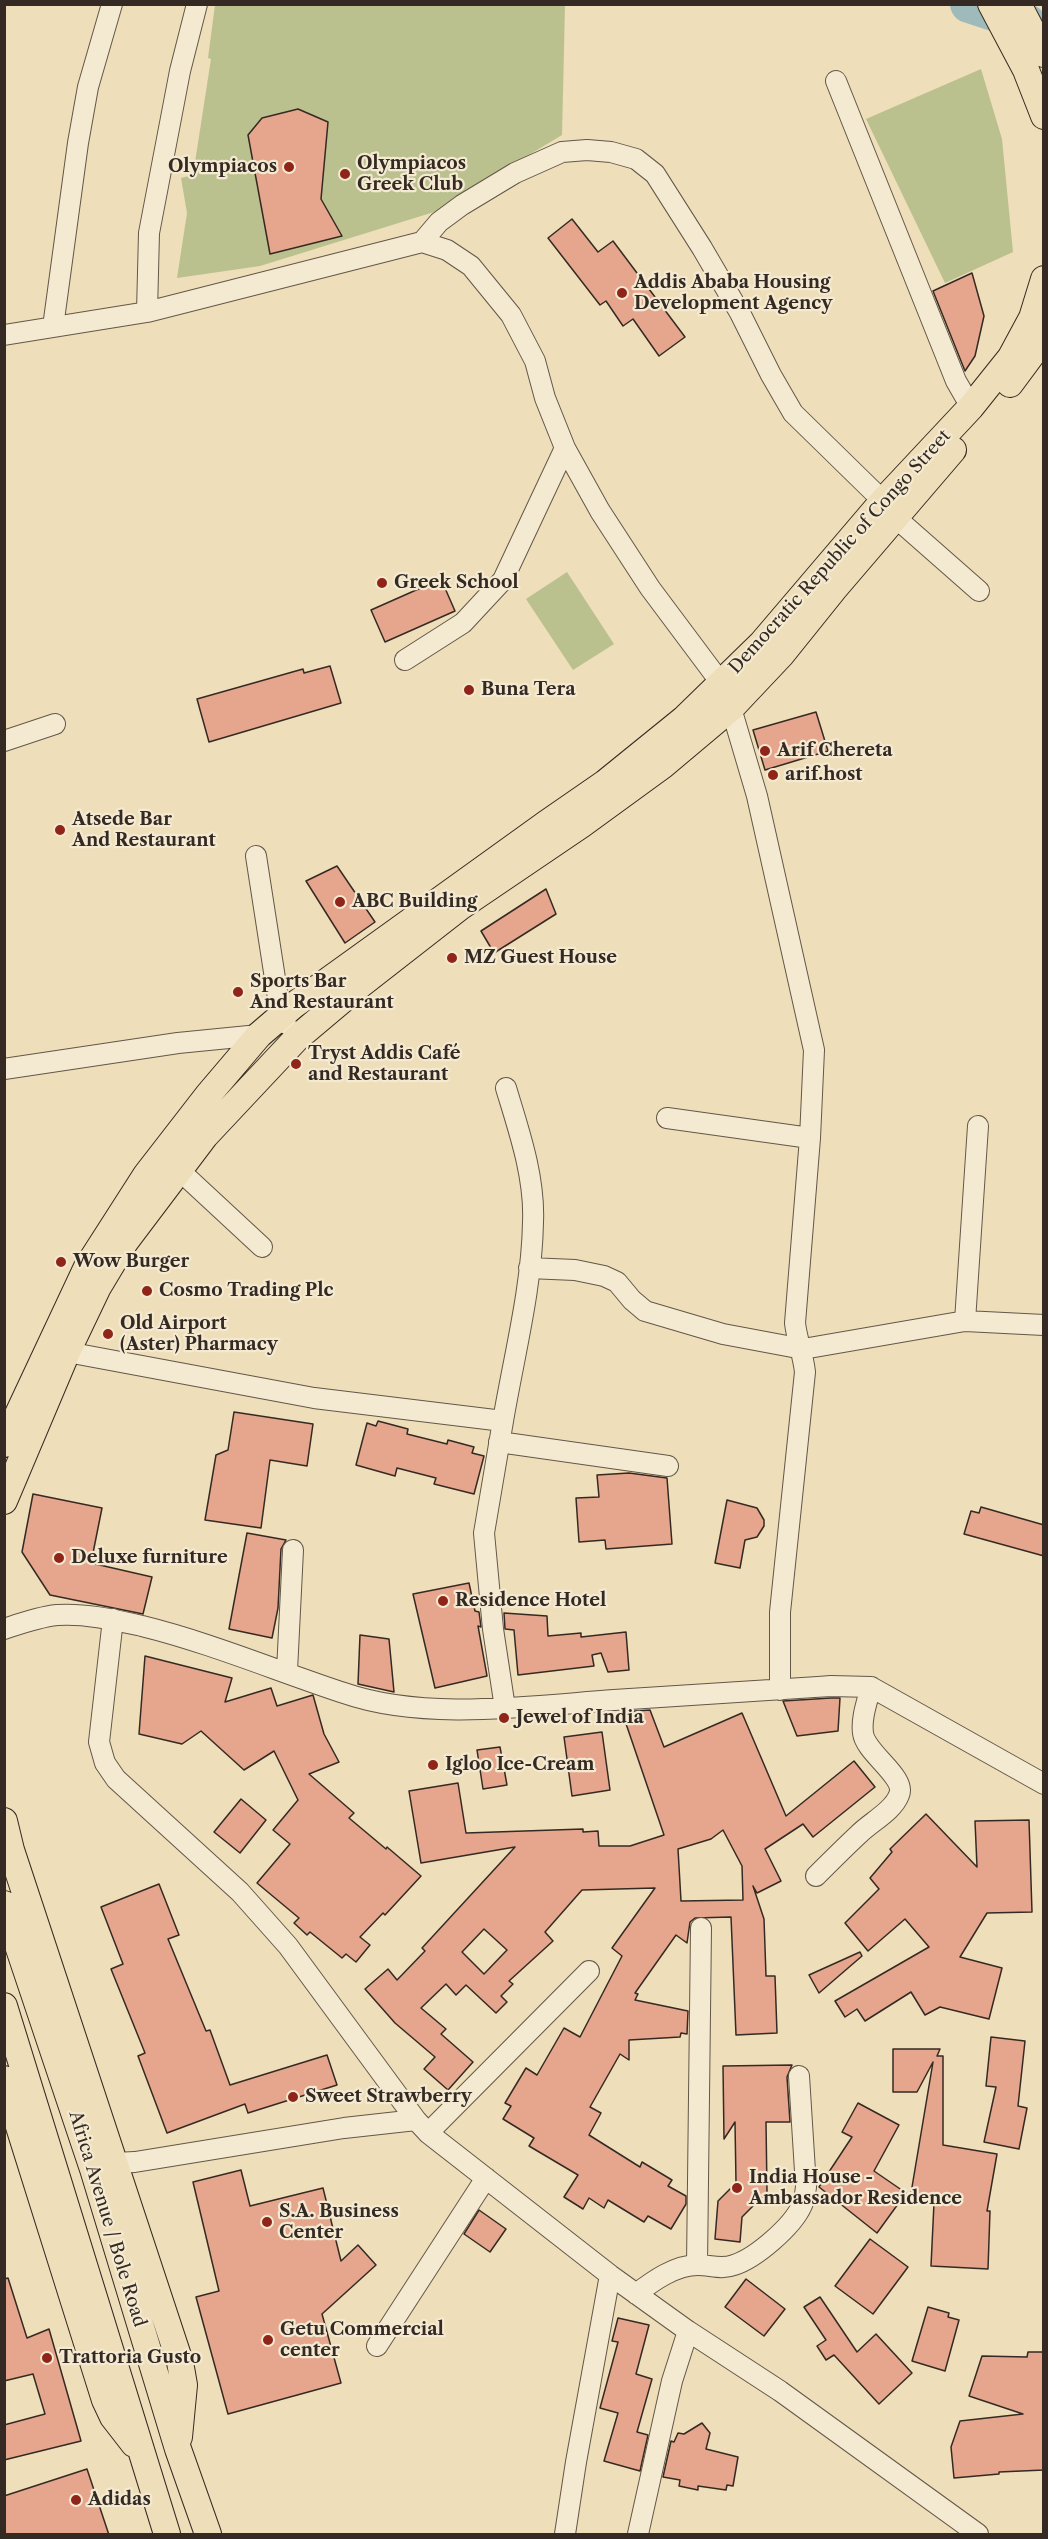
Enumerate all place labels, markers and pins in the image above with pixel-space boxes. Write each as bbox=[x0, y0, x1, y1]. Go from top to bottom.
place label: Olympiacos Greek Club bbox=[357, 153, 466, 195]
place label: Olympiacos bbox=[168, 156, 277, 178]
marker: Olympiacos bbox=[282, 160, 296, 174]
marker: Olympiacos Greek Club bbox=[338, 167, 352, 181]
place label: Addis Ababa Housing Development Agency bbox=[634, 272, 832, 314]
marker: Addis Ababa Housing Development Agency bbox=[615, 286, 629, 300]
place label: Greek School bbox=[394, 572, 519, 594]
marker: Greek School bbox=[375, 576, 389, 590]
place label: Buna Tera bbox=[481, 679, 576, 701]
marker: Buna Tera bbox=[462, 683, 476, 697]
place label: Arif Chereta bbox=[777, 740, 893, 762]
marker: Arif Chereta bbox=[758, 744, 772, 758]
place label: arif.host bbox=[785, 764, 862, 786]
marker: arif.host bbox=[766, 768, 780, 782]
place label: Atsede Bar And Restaurant bbox=[72, 809, 216, 852]
marker: Atsede Bar And Restaurant bbox=[53, 823, 67, 837]
place label: ABC Building bbox=[352, 891, 478, 913]
marker: ABC Building bbox=[333, 895, 347, 909]
place label: MZ Guest House bbox=[464, 947, 617, 969]
marker: MZ Guest House bbox=[445, 951, 459, 965]
place label: Sports Bar And Restaurant bbox=[250, 971, 394, 1014]
marker: Sports Bar And Restaurant bbox=[231, 985, 245, 999]
place label: Tryst Addis Café and Restaurant bbox=[308, 1043, 460, 1086]
marker: Tryst Addis Café and Restaurant bbox=[289, 1057, 303, 1071]
place label: Wow Burger bbox=[73, 1251, 189, 1273]
marker: Wow Burger bbox=[54, 1255, 68, 1269]
place label: Cosmo Trading Plc bbox=[159, 1280, 333, 1302]
marker: Cosmo Trading Plc bbox=[140, 1284, 154, 1298]
place label: Old Airport (Aster) Pharmacy bbox=[120, 1313, 278, 1356]
marker: Old Airport (Aster) Pharmacy bbox=[101, 1327, 115, 1341]
place label: Deluxe furniture bbox=[71, 1547, 228, 1569]
marker: Deluxe furniture bbox=[52, 1551, 66, 1565]
place label: Residence Hotel bbox=[455, 1590, 606, 1612]
marker: Residence Hotel bbox=[436, 1594, 450, 1608]
place label: Jewel of India bbox=[516, 1707, 644, 1729]
marker: Jewel of India bbox=[497, 1711, 511, 1725]
place label: Igloo Ice-Cream bbox=[445, 1754, 594, 1776]
marker: Igloo Ice-Cream bbox=[426, 1758, 440, 1772]
place label: Sweet Strawberry bbox=[305, 2086, 472, 2108]
marker: Sweet Strawberry bbox=[286, 2090, 300, 2104]
place label: India House - Ambassador Residence bbox=[749, 2167, 962, 2210]
marker: India House - Ambassador Residence bbox=[730, 2181, 744, 2195]
place label: S.A. Business Center bbox=[279, 2201, 399, 2244]
marker: S.A. Business Center bbox=[260, 2215, 274, 2229]
place label: Getu Commercial center bbox=[280, 2319, 444, 2362]
marker: Getu Commercial center bbox=[261, 2333, 275, 2347]
place label: Trattoria Gusto bbox=[59, 2347, 201, 2369]
marker: Trattoria Gusto bbox=[40, 2351, 54, 2365]
place label: Adidas bbox=[88, 2489, 151, 2511]
marker: Adidas bbox=[69, 2493, 83, 2507]

